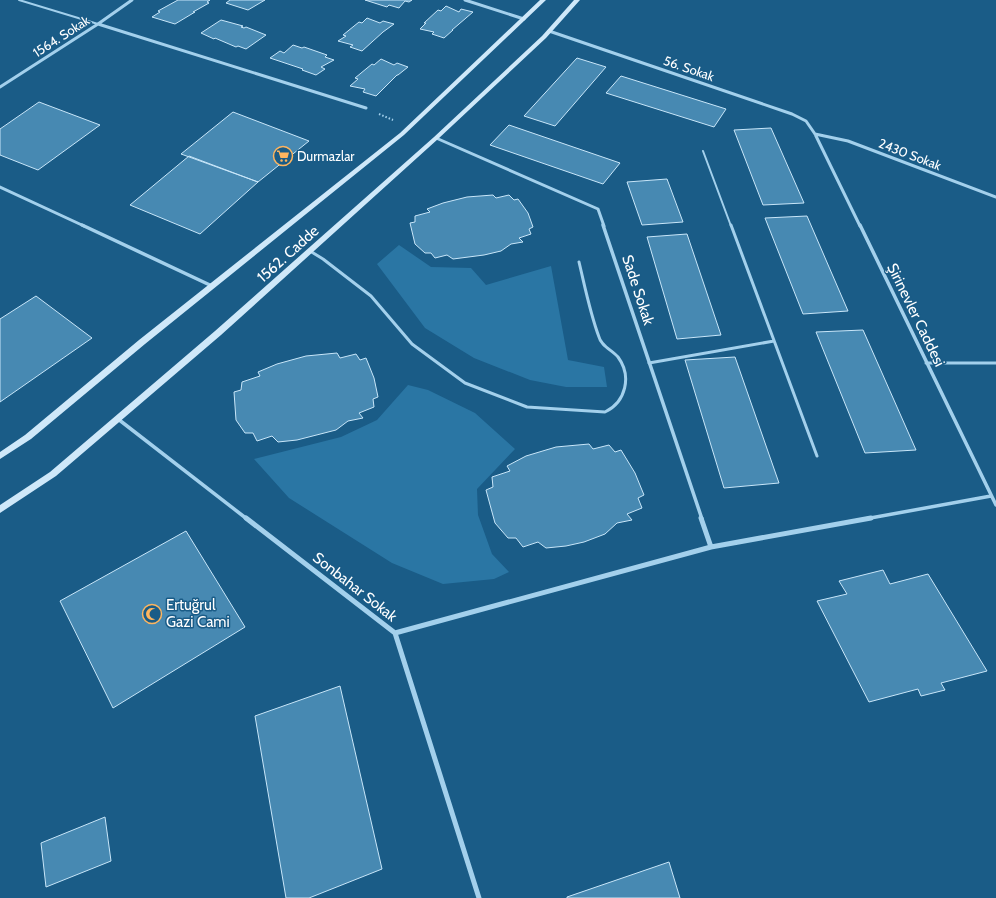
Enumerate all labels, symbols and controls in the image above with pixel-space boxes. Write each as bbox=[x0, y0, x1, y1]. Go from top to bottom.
street label: 1564. Sokak bbox=[30, 12, 92, 60]
street label: 56. Sokak bbox=[662, 52, 717, 84]
street label: 2430 Sokak bbox=[876, 135, 944, 173]
supermarket icon: Durmazlar bbox=[272, 145, 294, 167]
place label: Durmazlar bbox=[297, 148, 355, 164]
street label: 1562. Cadde bbox=[253, 221, 323, 286]
street label: Sade Sokak bbox=[618, 253, 658, 328]
street label: Şirinevler Caddesi bbox=[883, 260, 949, 370]
street label: Sonbahar Sokak bbox=[309, 549, 401, 626]
place label: Ertuğrul Gazi Cami bbox=[166, 596, 230, 631]
mosque icon: Ertuğrul Gazi Cami bbox=[141, 603, 163, 625]

